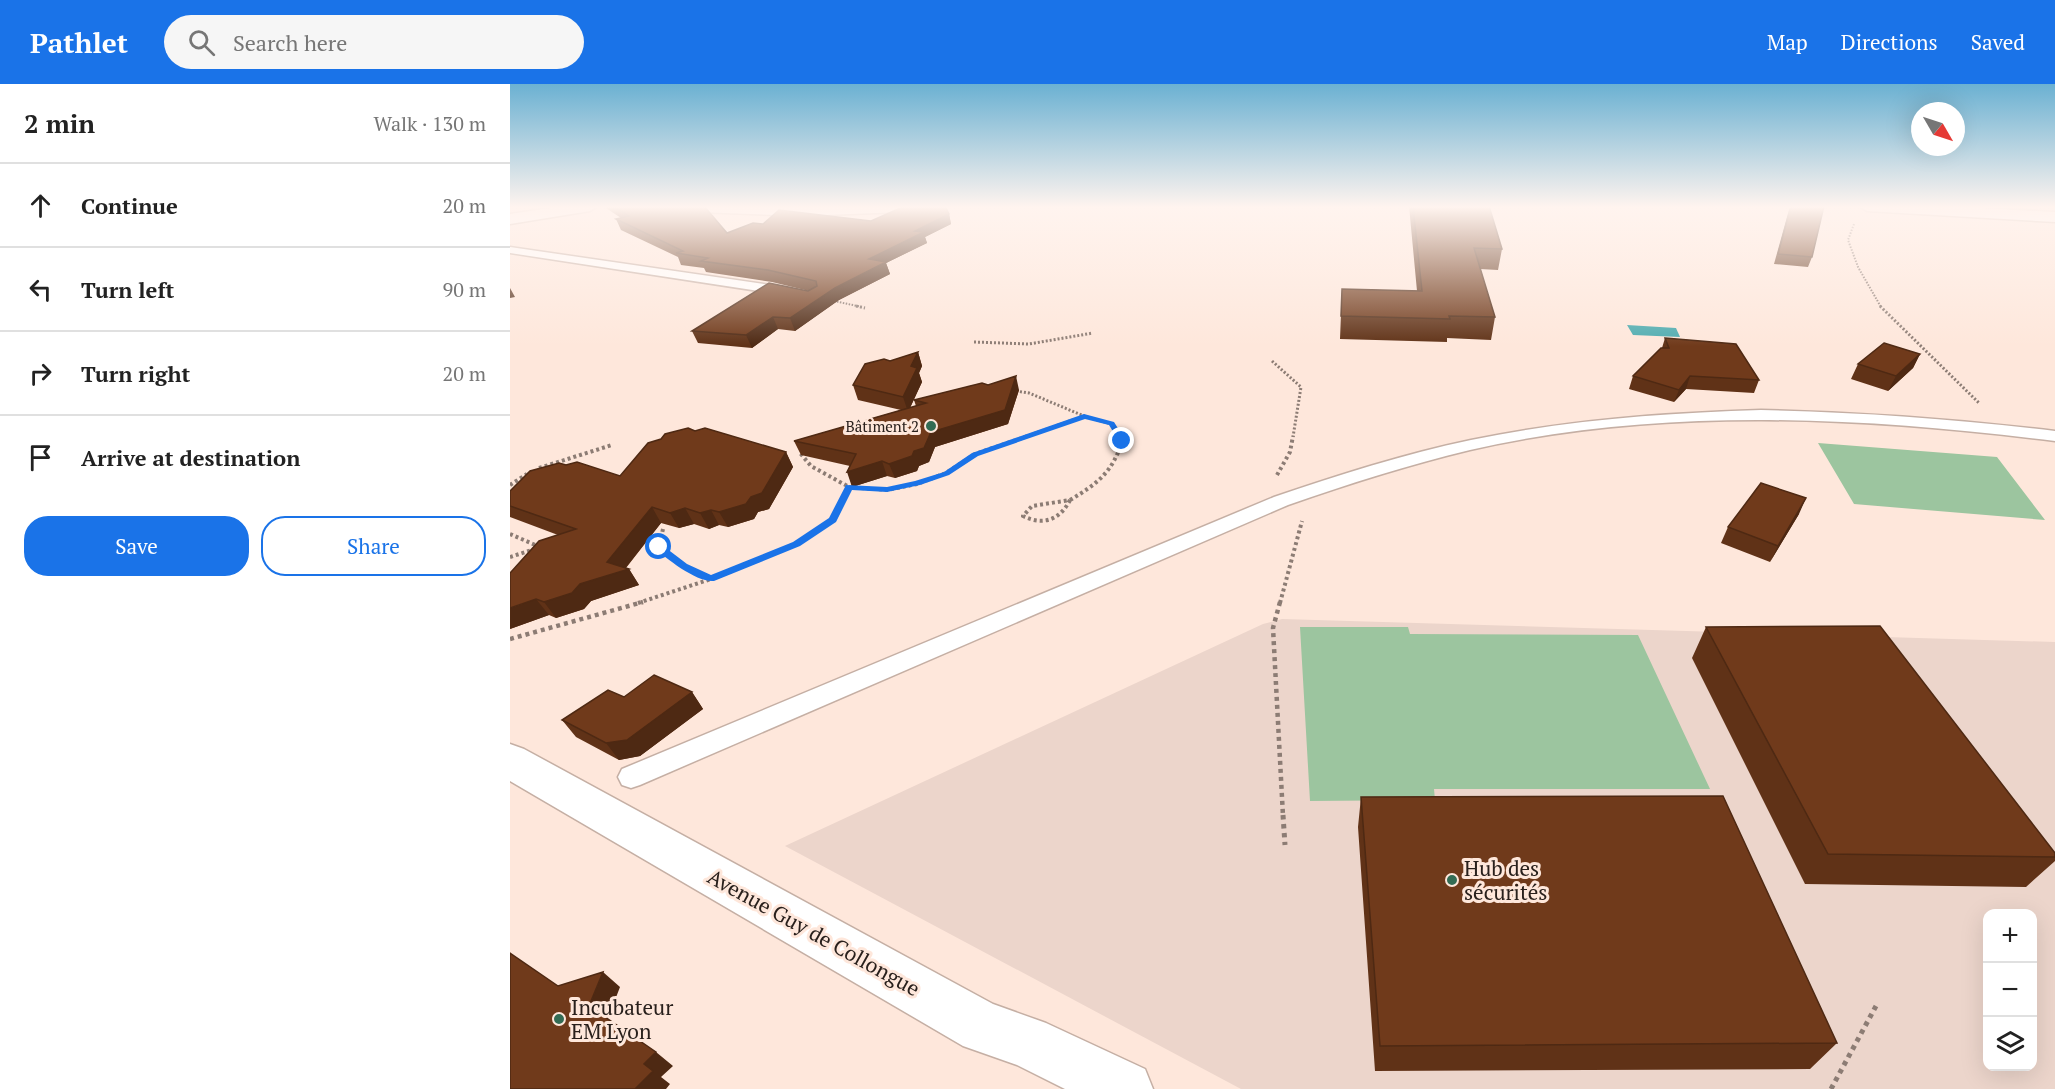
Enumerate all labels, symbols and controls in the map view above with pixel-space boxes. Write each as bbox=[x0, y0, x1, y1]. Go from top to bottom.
search box bbox=[164, 15, 584, 69]
text: Pathlet bbox=[30, 24, 128, 61]
icon: search bbox=[185, 26, 218, 59]
text: Search here bbox=[233, 28, 347, 57]
text: Map bbox=[1767, 28, 1808, 56]
text: Directions bbox=[1841, 28, 1938, 56]
text: Saved bbox=[1971, 28, 2025, 56]
north arrow bbox=[1911, 102, 1965, 156]
text: 2 min bbox=[24, 106, 95, 140]
text: Walk · 130 m bbox=[374, 110, 486, 137]
icon: ahead bbox=[24, 189, 57, 222]
text: Continue bbox=[81, 191, 178, 220]
text: 20 m bbox=[443, 192, 486, 219]
icon: left bbox=[24, 273, 57, 306]
text: Turn left bbox=[81, 275, 174, 304]
text: 90 m bbox=[443, 276, 486, 303]
icon: right bbox=[24, 357, 57, 390]
text: Turn right bbox=[81, 359, 190, 388]
text: 20 m bbox=[443, 360, 486, 387]
place label: Bâtiment 2 bbox=[846, 416, 919, 436]
marker: Bâtiment 2 bbox=[924, 419, 938, 433]
route end bbox=[1108, 427, 1134, 453]
icon: arrive bbox=[24, 441, 57, 474]
text: Arrive at destination bbox=[81, 443, 300, 472]
button: Save bbox=[24, 516, 249, 576]
button: Share bbox=[261, 516, 486, 576]
route start bbox=[645, 533, 671, 559]
place label: Hub des sécurités bbox=[1464, 854, 1547, 906]
street label: Avenue Guy de Collongue bbox=[703, 862, 925, 1002]
marker: Hub des sécurités bbox=[1445, 873, 1459, 887]
map controls bbox=[1983, 909, 2037, 1071]
button: + bbox=[1983, 909, 2037, 963]
button: − bbox=[1983, 963, 2037, 1017]
place label: Incubateur EM Lyon bbox=[571, 993, 673, 1045]
marker: Incubateur EM Lyon bbox=[552, 1012, 566, 1026]
button: layers bbox=[1983, 1017, 2037, 1071]

